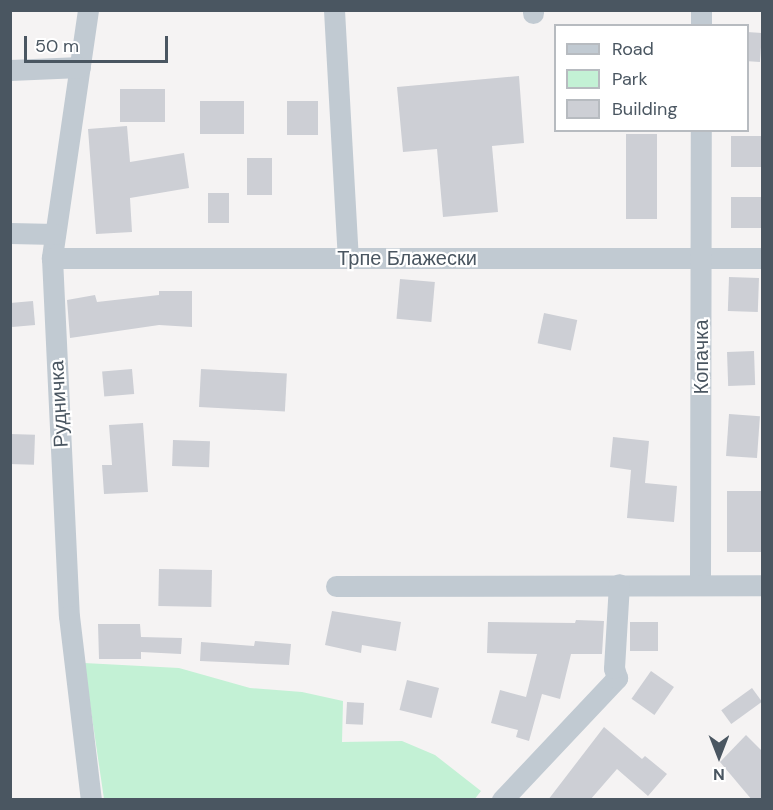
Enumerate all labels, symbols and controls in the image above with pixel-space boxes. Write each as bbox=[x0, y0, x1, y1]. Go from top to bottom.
scale bar bbox=[27, 24, 171, 62]
legend bbox=[554, 24, 749, 132]
text: 50 m bbox=[35, 34, 79, 58]
text: Road bbox=[612, 37, 654, 61]
text: Park bbox=[612, 67, 648, 91]
text: Building bbox=[612, 97, 677, 121]
street label: Трпе Блажески bbox=[337, 246, 477, 270]
street label: Копачка bbox=[689, 319, 713, 395]
street label: Рудничка bbox=[45, 360, 73, 448]
north arrow bbox=[689, 726, 749, 786]
text: N bbox=[713, 764, 725, 785]

